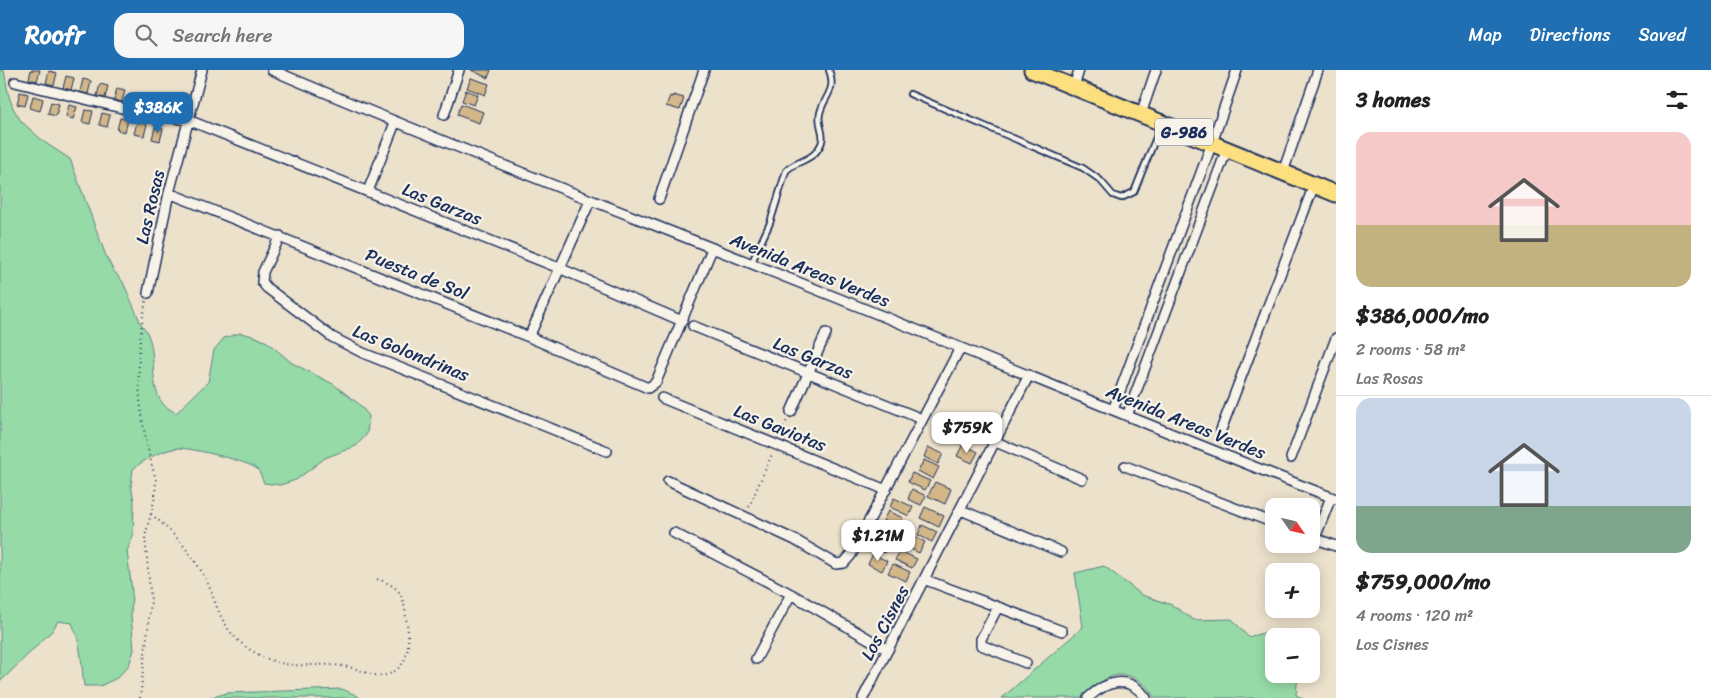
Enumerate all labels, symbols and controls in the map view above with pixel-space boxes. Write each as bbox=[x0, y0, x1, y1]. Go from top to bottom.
search box bbox=[114, 13, 464, 58]
text: Roofr bbox=[25, 14, 84, 56]
text: Search here bbox=[172, 19, 273, 52]
text: Map bbox=[1469, 19, 1502, 51]
text: Directions bbox=[1530, 19, 1611, 51]
text: Saved bbox=[1639, 19, 1686, 51]
icon: search bbox=[132, 21, 160, 49]
text: 3 homes bbox=[1356, 81, 1430, 119]
icon: filters bbox=[1663, 86, 1691, 114]
pin: $386K bbox=[123, 92, 193, 134]
text: $386K bbox=[134, 93, 182, 122]
road number: G-986 bbox=[1155, 118, 1213, 146]
icon: home bbox=[1479, 165, 1569, 255]
street label: Las Rosas bbox=[126, 166, 174, 247]
street label: Las Garzas bbox=[397, 173, 488, 235]
street label: Avenida Areas Verdes bbox=[724, 223, 895, 317]
street label: Puesta de Sol bbox=[361, 239, 474, 310]
text: $386,000/mo bbox=[1356, 297, 1489, 335]
street label: Las Golondrinas bbox=[348, 315, 475, 391]
street label: Las Garzas bbox=[768, 327, 859, 389]
text: 2 rooms · 58 m² bbox=[1356, 335, 1466, 364]
text: Las Rosas bbox=[1356, 364, 1423, 393]
street label: Avenida Areas Verdes bbox=[1100, 375, 1271, 469]
street label: Las Gaviotas bbox=[729, 395, 832, 461]
pin: $759K bbox=[932, 412, 1002, 454]
text: $759K bbox=[942, 413, 992, 442]
icon: home bbox=[1479, 430, 1569, 520]
north arrow bbox=[1265, 498, 1320, 552]
map controls bbox=[1265, 498, 1320, 683]
pin: $1.21M bbox=[837, 520, 919, 562]
text: $1.21M bbox=[852, 521, 904, 550]
button: + bbox=[1265, 563, 1320, 618]
text: $759,000/mo bbox=[1356, 563, 1491, 601]
street label: Los Cisnes bbox=[852, 579, 919, 667]
text: 4 rooms · 120 m² bbox=[1356, 601, 1473, 630]
button: − bbox=[1265, 628, 1320, 683]
text: Los Cisnes bbox=[1356, 630, 1429, 659]

